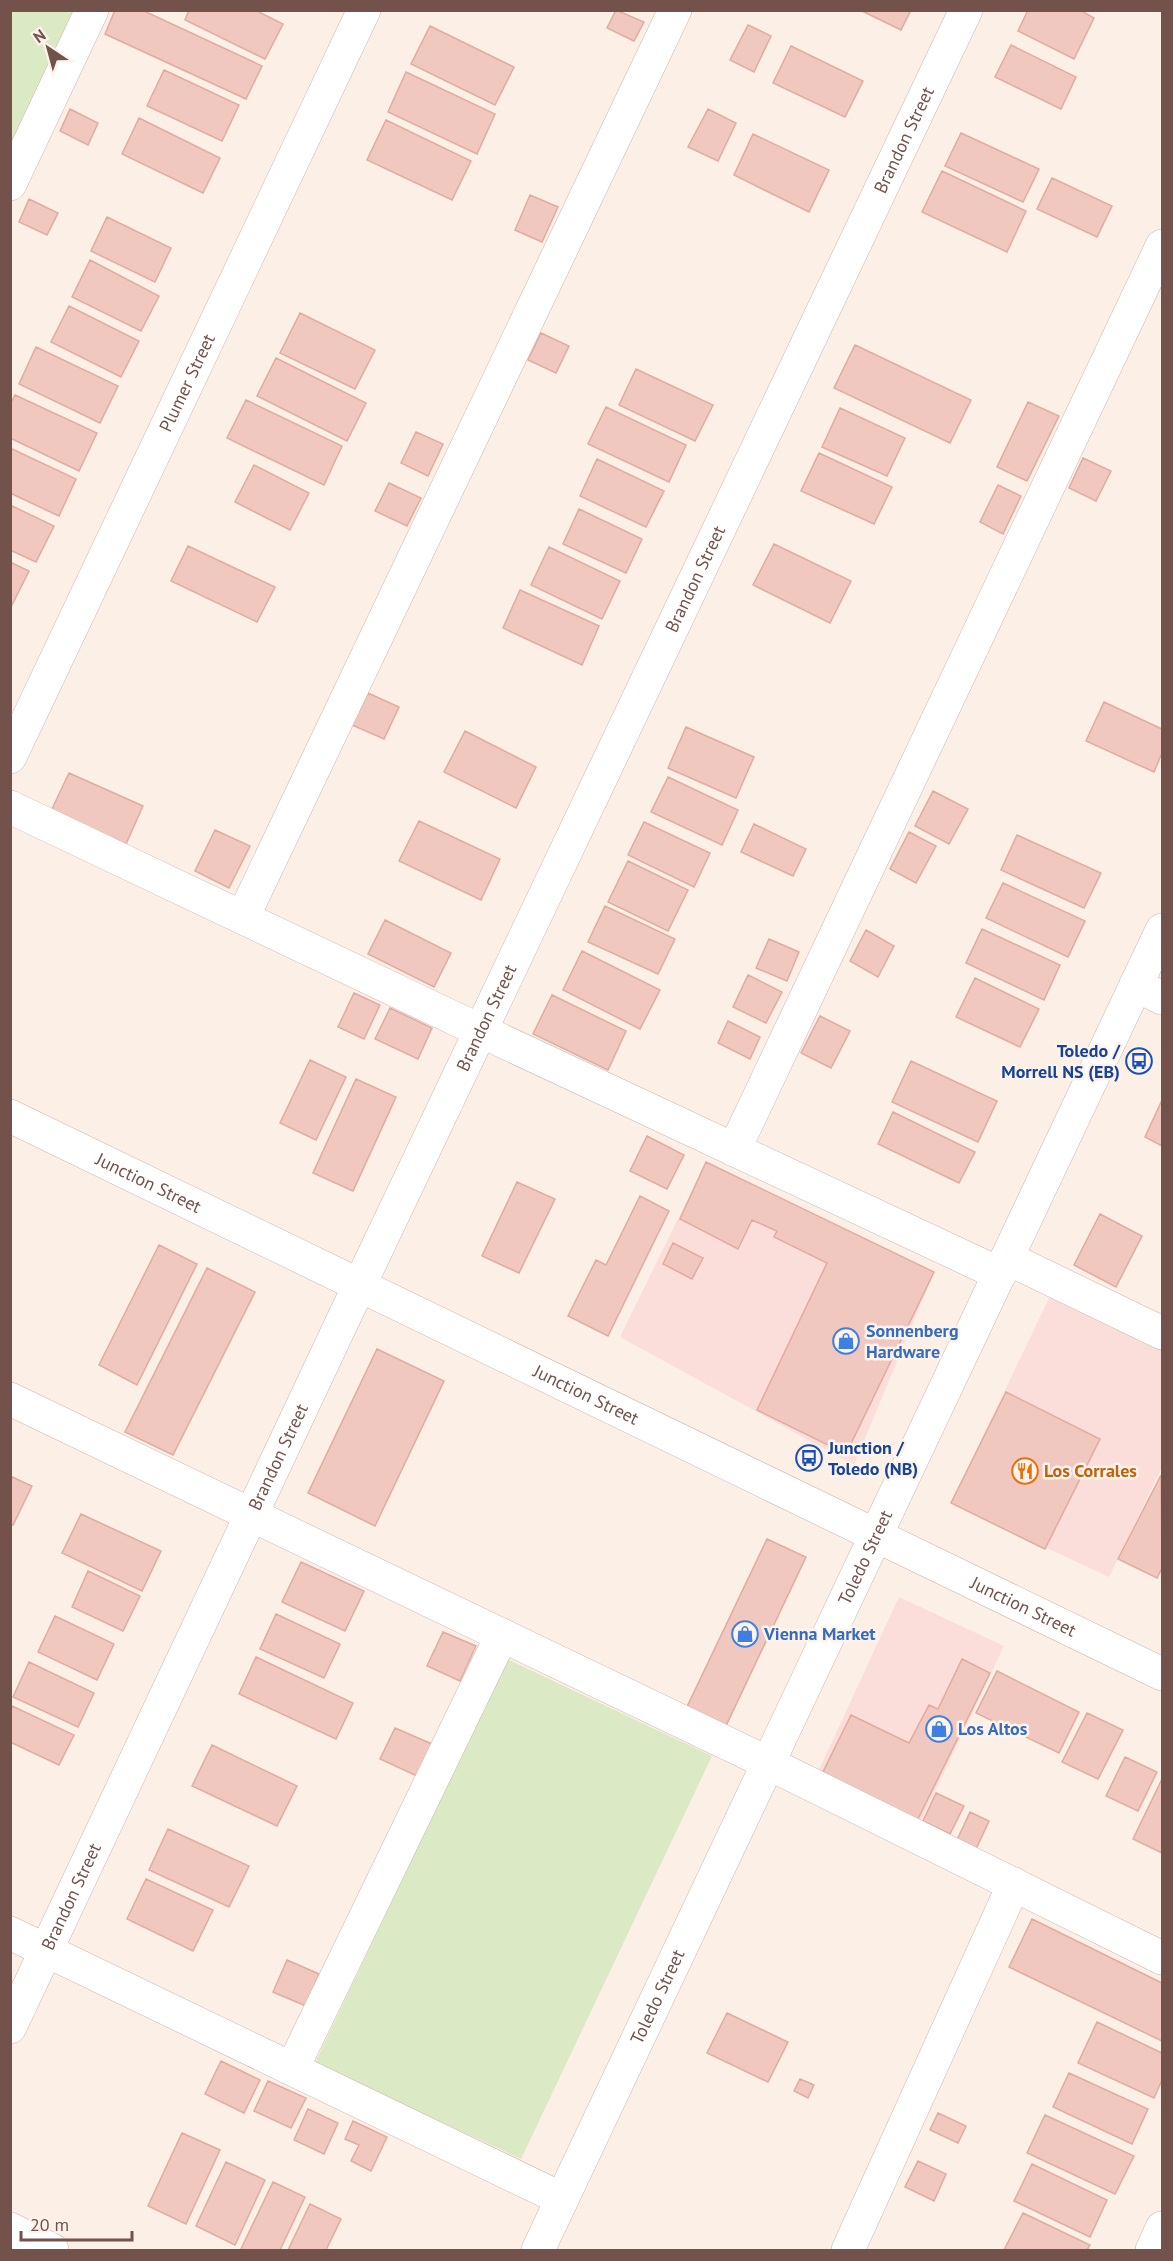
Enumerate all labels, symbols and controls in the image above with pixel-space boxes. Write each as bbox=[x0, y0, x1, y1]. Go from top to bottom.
north arrow bbox=[18, 18, 78, 78]
text: N bbox=[29, 25, 49, 47]
street label: Brandon Street bbox=[868, 83, 939, 197]
street label: Plumer Street bbox=[154, 330, 220, 435]
street label: Brandon Street bbox=[660, 522, 730, 636]
street label: Brandon Street bbox=[451, 961, 521, 1075]
place label: Toledo / Morrell NS (EB) bbox=[1001, 1039, 1121, 1083]
bus stop icon: Toledo / Morrell NS (EB) bbox=[1124, 1046, 1154, 1076]
street label: Junction Street bbox=[92, 1147, 205, 1218]
place label: Sonnenberg Hardware bbox=[866, 1319, 959, 1363]
shop icon: Sonnenberg Hardware bbox=[831, 1326, 861, 1356]
street label: Junction Street bbox=[529, 1359, 643, 1430]
street label: Brandon Street bbox=[243, 1400, 313, 1514]
place label: Junction / Toledo (NB) bbox=[827, 1436, 918, 1480]
bus stop icon: Junction / Toledo (NB) bbox=[794, 1443, 824, 1473]
restaurant icon: Los Corrales bbox=[1010, 1456, 1040, 1486]
place label: Los Corrales bbox=[1044, 1459, 1137, 1482]
street label: Toledo Street bbox=[833, 1506, 897, 1608]
street label: Junction Street bbox=[966, 1571, 1080, 1642]
shop icon: Vienna Market bbox=[730, 1619, 760, 1649]
place label: Vienna Market bbox=[763, 1622, 876, 1645]
shop icon: Los Altos bbox=[924, 1714, 954, 1744]
place label: Los Altos bbox=[958, 1717, 1028, 1740]
street label: Brandon Street bbox=[36, 1839, 106, 1954]
street label: Toledo Street bbox=[625, 1946, 689, 2048]
scale bar bbox=[21, 2204, 132, 2242]
text: 20 m bbox=[30, 2213, 69, 2236]

